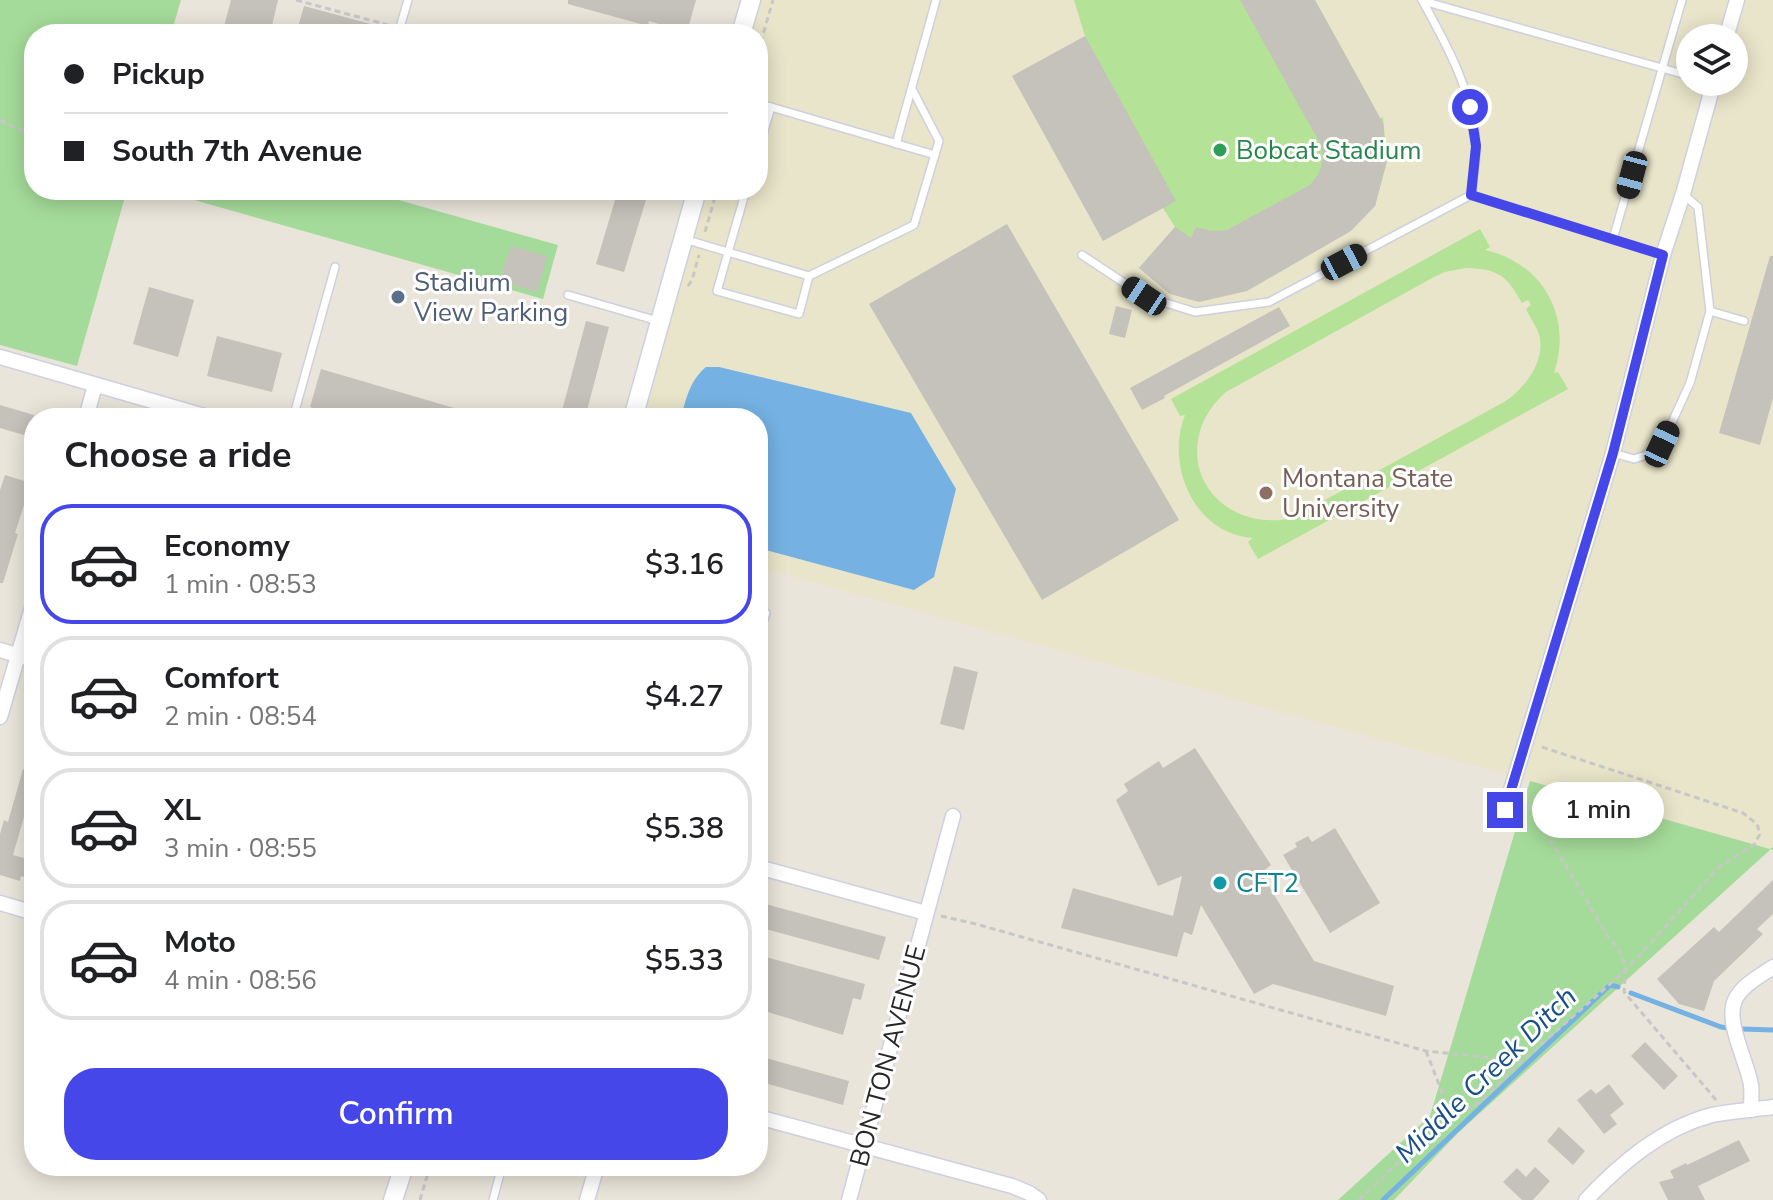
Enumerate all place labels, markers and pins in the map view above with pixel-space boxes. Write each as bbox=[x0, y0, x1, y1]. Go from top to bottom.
place label: Bobcat Stadium bbox=[1236, 133, 1422, 168]
marker: Bobcat Stadium bbox=[1211, 141, 1229, 159]
place label: Stadium View Parking bbox=[413, 265, 568, 330]
marker: Stadium View Parking bbox=[389, 288, 407, 306]
place label: Montana State University bbox=[1282, 461, 1453, 526]
marker: Montana State University bbox=[1257, 484, 1275, 502]
place label: CFT2 bbox=[1236, 866, 1299, 901]
marker: CFT2 bbox=[1211, 874, 1229, 892]

